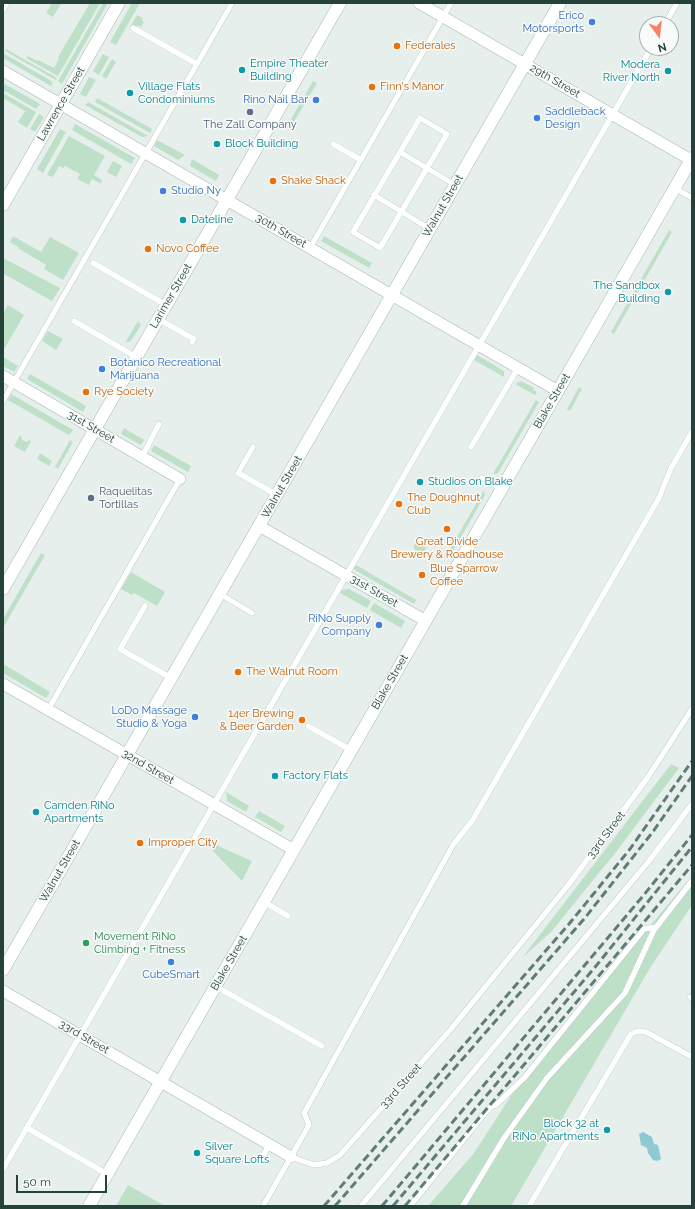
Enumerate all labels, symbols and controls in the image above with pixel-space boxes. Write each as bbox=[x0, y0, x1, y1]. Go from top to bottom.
place label: Erico Motorsports bbox=[522, 9, 584, 35]
north arrow bbox=[639, 16, 679, 56]
marker: Erico Motorsports bbox=[587, 17, 597, 27]
place label: Federales bbox=[405, 39, 455, 53]
text: N bbox=[656, 40, 668, 54]
marker: Federales bbox=[392, 41, 402, 51]
place label: Empire Theater Building bbox=[250, 57, 328, 83]
place label: Modera River North bbox=[603, 58, 660, 84]
street label: 29th Street bbox=[528, 61, 582, 101]
street label: Lawrence Street bbox=[34, 65, 88, 143]
marker: Empire Theater Building bbox=[237, 65, 247, 75]
marker: Modera River North bbox=[663, 66, 673, 76]
place label: Village Flats Condominiums bbox=[138, 80, 215, 106]
place label: Finn's Manor bbox=[380, 80, 444, 94]
marker: Finn's Manor bbox=[367, 82, 377, 92]
marker: Village Flats Condominiums bbox=[125, 88, 135, 98]
place label: Rino Nail Bar bbox=[243, 93, 308, 107]
marker: Rino Nail Bar bbox=[311, 95, 321, 105]
place label: Saddleback Design bbox=[545, 105, 605, 131]
marker: The Zall Company bbox=[245, 107, 255, 117]
marker: Saddleback Design bbox=[532, 113, 542, 123]
place label: The Zall Company bbox=[203, 118, 297, 132]
place label: Block Building bbox=[225, 137, 298, 151]
marker: Block Building bbox=[212, 139, 222, 149]
street label: Walnut Street bbox=[420, 172, 466, 240]
place label: Shake Shack bbox=[281, 174, 346, 188]
marker: Shake Shack bbox=[268, 176, 278, 186]
place label: Studio Ny bbox=[171, 184, 221, 198]
marker: Studio Ny bbox=[158, 186, 168, 196]
street label: 30th Street bbox=[253, 211, 309, 251]
place label: Dateline bbox=[191, 213, 233, 227]
marker: Dateline bbox=[178, 215, 188, 225]
place label: Novo Coffee bbox=[156, 242, 219, 256]
marker: Novo Coffee bbox=[143, 244, 153, 254]
street label: Larimer Street bbox=[147, 261, 195, 331]
place label: The Sandbox Building bbox=[593, 279, 660, 305]
marker: The Sandbox Building bbox=[663, 287, 673, 297]
place label: Botanico Recreational Marijuana bbox=[110, 356, 221, 382]
marker: Botanico Recreational Marijuana bbox=[97, 364, 107, 374]
street label: Blake Street bbox=[531, 371, 573, 431]
place label: Rye Society bbox=[94, 385, 154, 399]
marker: Rye Society bbox=[81, 387, 91, 397]
street label: 31st Street bbox=[65, 408, 117, 446]
street label: Walnut Street bbox=[259, 453, 305, 521]
place label: Studios on Blake bbox=[428, 475, 513, 489]
marker: Studios on Blake bbox=[415, 477, 425, 487]
place label: Raquelitas Tortillas bbox=[99, 485, 152, 511]
place label: The Doughnut Club bbox=[407, 491, 480, 517]
marker: Raquelitas Tortillas bbox=[86, 493, 96, 503]
marker: The Doughnut Club bbox=[394, 499, 404, 509]
marker: Great Divide Brewery & Roadhouse bbox=[442, 524, 452, 534]
place label: Great Divide Brewery & Roadhouse bbox=[391, 535, 503, 561]
place label: Blue Sparrow Coffee bbox=[430, 562, 498, 588]
marker: Blue Sparrow Coffee bbox=[417, 570, 427, 580]
street label: 31st Street bbox=[348, 572, 400, 610]
place label: RiNo Supply Company bbox=[308, 612, 371, 638]
marker: RiNo Supply Company bbox=[374, 620, 384, 630]
street label: Blake Street bbox=[369, 652, 411, 712]
place label: The Walnut Room bbox=[246, 665, 338, 679]
marker: The Walnut Room bbox=[233, 667, 243, 677]
place label: LoDo Massage Studio & Yoga bbox=[112, 704, 187, 730]
place label: 14er Brewing & Beer Garden bbox=[220, 707, 294, 733]
marker: LoDo Massage Studio & Yoga bbox=[190, 712, 200, 722]
marker: 14er Brewing & Beer Garden bbox=[297, 715, 307, 725]
street label: 32nd Street bbox=[120, 747, 176, 787]
place label: Factory Flats bbox=[283, 769, 348, 783]
marker: Factory Flats bbox=[270, 771, 280, 781]
place label: Camden RiNo Apartments bbox=[44, 799, 115, 825]
marker: Camden RiNo Apartments bbox=[31, 807, 41, 817]
street label: 33rd Street bbox=[584, 809, 628, 861]
place label: Improper City bbox=[148, 836, 217, 850]
street label: Walnut Street bbox=[37, 837, 83, 905]
marker: Improper City bbox=[135, 838, 145, 848]
place label: Movement RiNo Climbing + Fitness bbox=[94, 930, 186, 956]
street label: Blake Street bbox=[208, 933, 250, 993]
marker: Movement RiNo Climbing + Fitness bbox=[81, 938, 91, 948]
marker: CubeSmart bbox=[166, 957, 176, 967]
place label: CubeSmart bbox=[142, 968, 200, 982]
street label: 33rd Street bbox=[57, 1017, 111, 1057]
street label: 33rd Street bbox=[377, 1061, 425, 1111]
place label: Block 32 at RiNo Apartments bbox=[512, 1117, 599, 1143]
marker: Block 32 at RiNo Apartments bbox=[602, 1125, 612, 1135]
place label: Silver Square Lofts bbox=[205, 1140, 269, 1166]
marker: Silver Square Lofts bbox=[192, 1148, 202, 1158]
scale bar bbox=[18, 1167, 109, 1193]
text: 50 m bbox=[23, 1175, 51, 1189]

